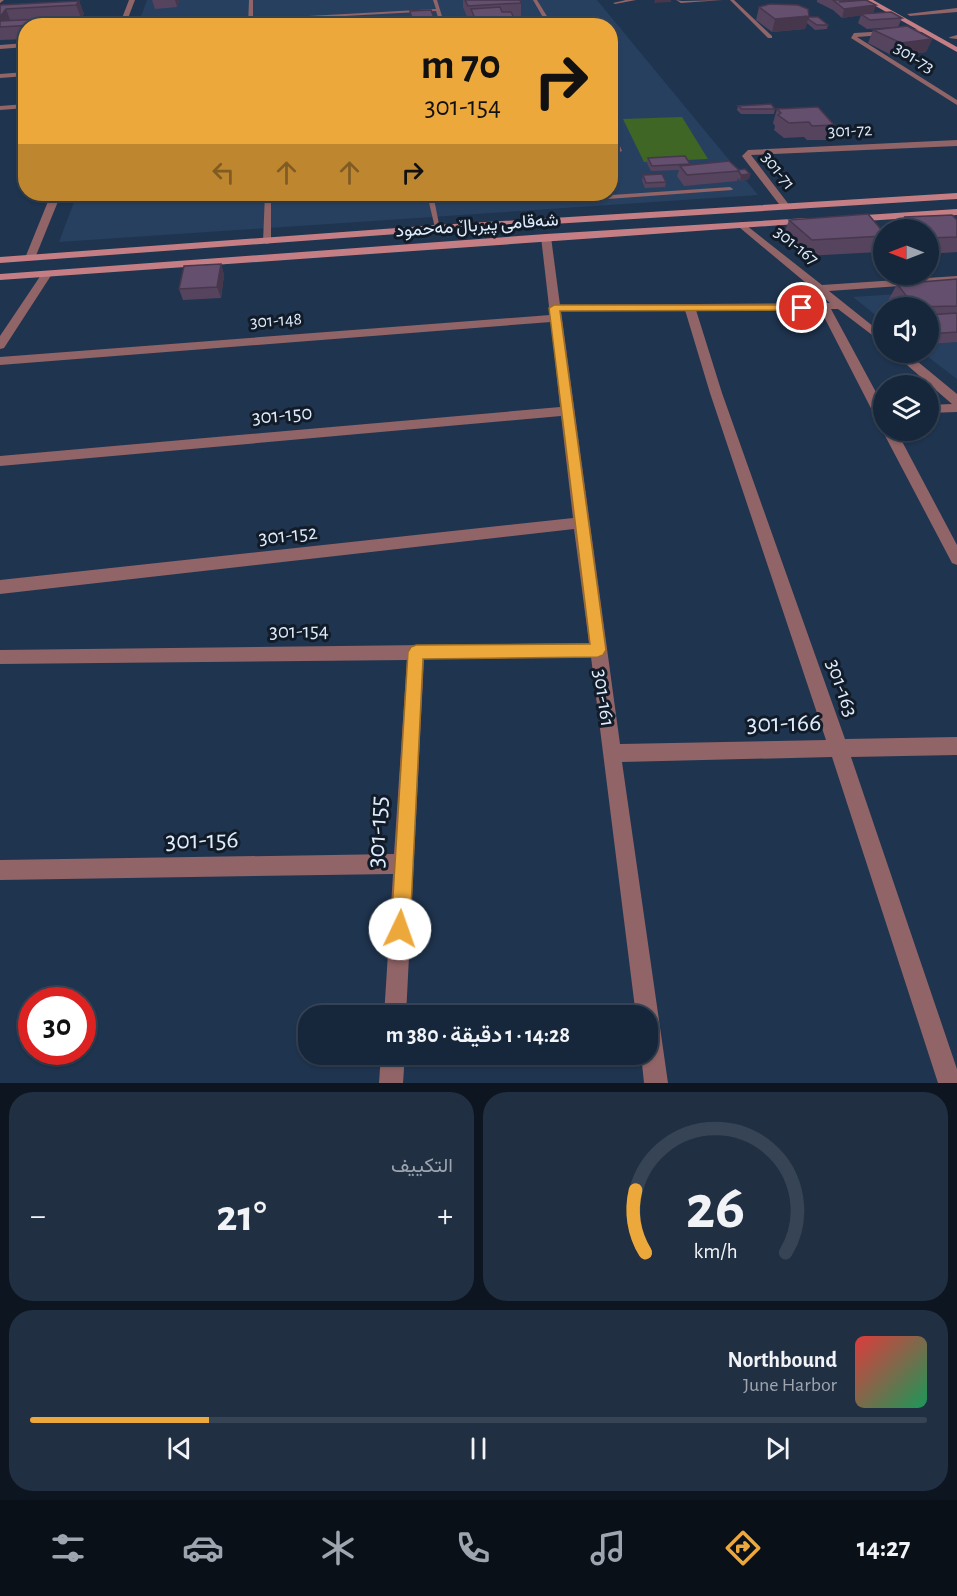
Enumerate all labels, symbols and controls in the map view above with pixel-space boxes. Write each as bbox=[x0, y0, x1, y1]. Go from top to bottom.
street label: 301-73 bbox=[891, 39, 937, 77]
icon: right bbox=[522, 42, 600, 120]
text: 70 m bbox=[421, 44, 501, 86]
text: 301-154 bbox=[424, 93, 501, 120]
street label: 301-72 bbox=[828, 121, 872, 141]
street label: 301-71 bbox=[758, 149, 798, 193]
icon: left bbox=[207, 156, 240, 189]
icon: ahead bbox=[270, 156, 303, 189]
icon: ahead bbox=[333, 156, 366, 189]
icon: right bbox=[396, 156, 429, 189]
street label: شەقامی پیرباڵ مەحمود bbox=[395, 211, 559, 243]
north arrow bbox=[873, 219, 939, 285]
map controls bbox=[873, 219, 939, 441]
street label: 301-167 bbox=[771, 223, 821, 269]
pin bbox=[776, 282, 827, 333]
icon: arrive bbox=[785, 291, 818, 324]
button: sound bbox=[873, 297, 939, 363]
street label: 301-148 bbox=[249, 310, 303, 332]
button: layers bbox=[873, 375, 939, 441]
street label: 301-150 bbox=[251, 402, 313, 428]
street label: 301-152 bbox=[258, 521, 318, 549]
street label: 301-154 bbox=[269, 620, 329, 642]
street label: 301-163 bbox=[822, 657, 862, 719]
street label: 301-161 bbox=[590, 668, 618, 728]
street label: 301-166 bbox=[746, 709, 822, 737]
street label: 301-155 bbox=[362, 795, 392, 869]
street label: 301-156 bbox=[165, 826, 239, 854]
position arrow bbox=[368, 897, 432, 961]
speed limit sign: 30 bbox=[18, 987, 96, 1065]
text: 14:28 · 1 دقيقة · 380 m bbox=[386, 1024, 570, 1046]
text: التكييف bbox=[391, 1156, 453, 1176]
text: 26 bbox=[686, 1177, 745, 1239]
text: 21° bbox=[216, 1194, 267, 1239]
text: − bbox=[30, 1200, 46, 1233]
text: + bbox=[437, 1200, 453, 1233]
text: km/h bbox=[693, 1242, 738, 1263]
text: Northbound bbox=[728, 1349, 837, 1371]
text: June Harbor bbox=[743, 1375, 837, 1395]
icon: previous bbox=[163, 1432, 196, 1465]
icon: pause bbox=[462, 1432, 495, 1465]
icon: next bbox=[761, 1432, 794, 1465]
icon: filters bbox=[47, 1527, 89, 1569]
icon: car bbox=[182, 1527, 224, 1569]
icon: climate bbox=[317, 1527, 359, 1569]
icon: phone bbox=[452, 1527, 494, 1569]
icon: music bbox=[587, 1527, 629, 1569]
icon: directions bbox=[722, 1527, 764, 1569]
text: 14:27 bbox=[857, 1534, 911, 1561]

